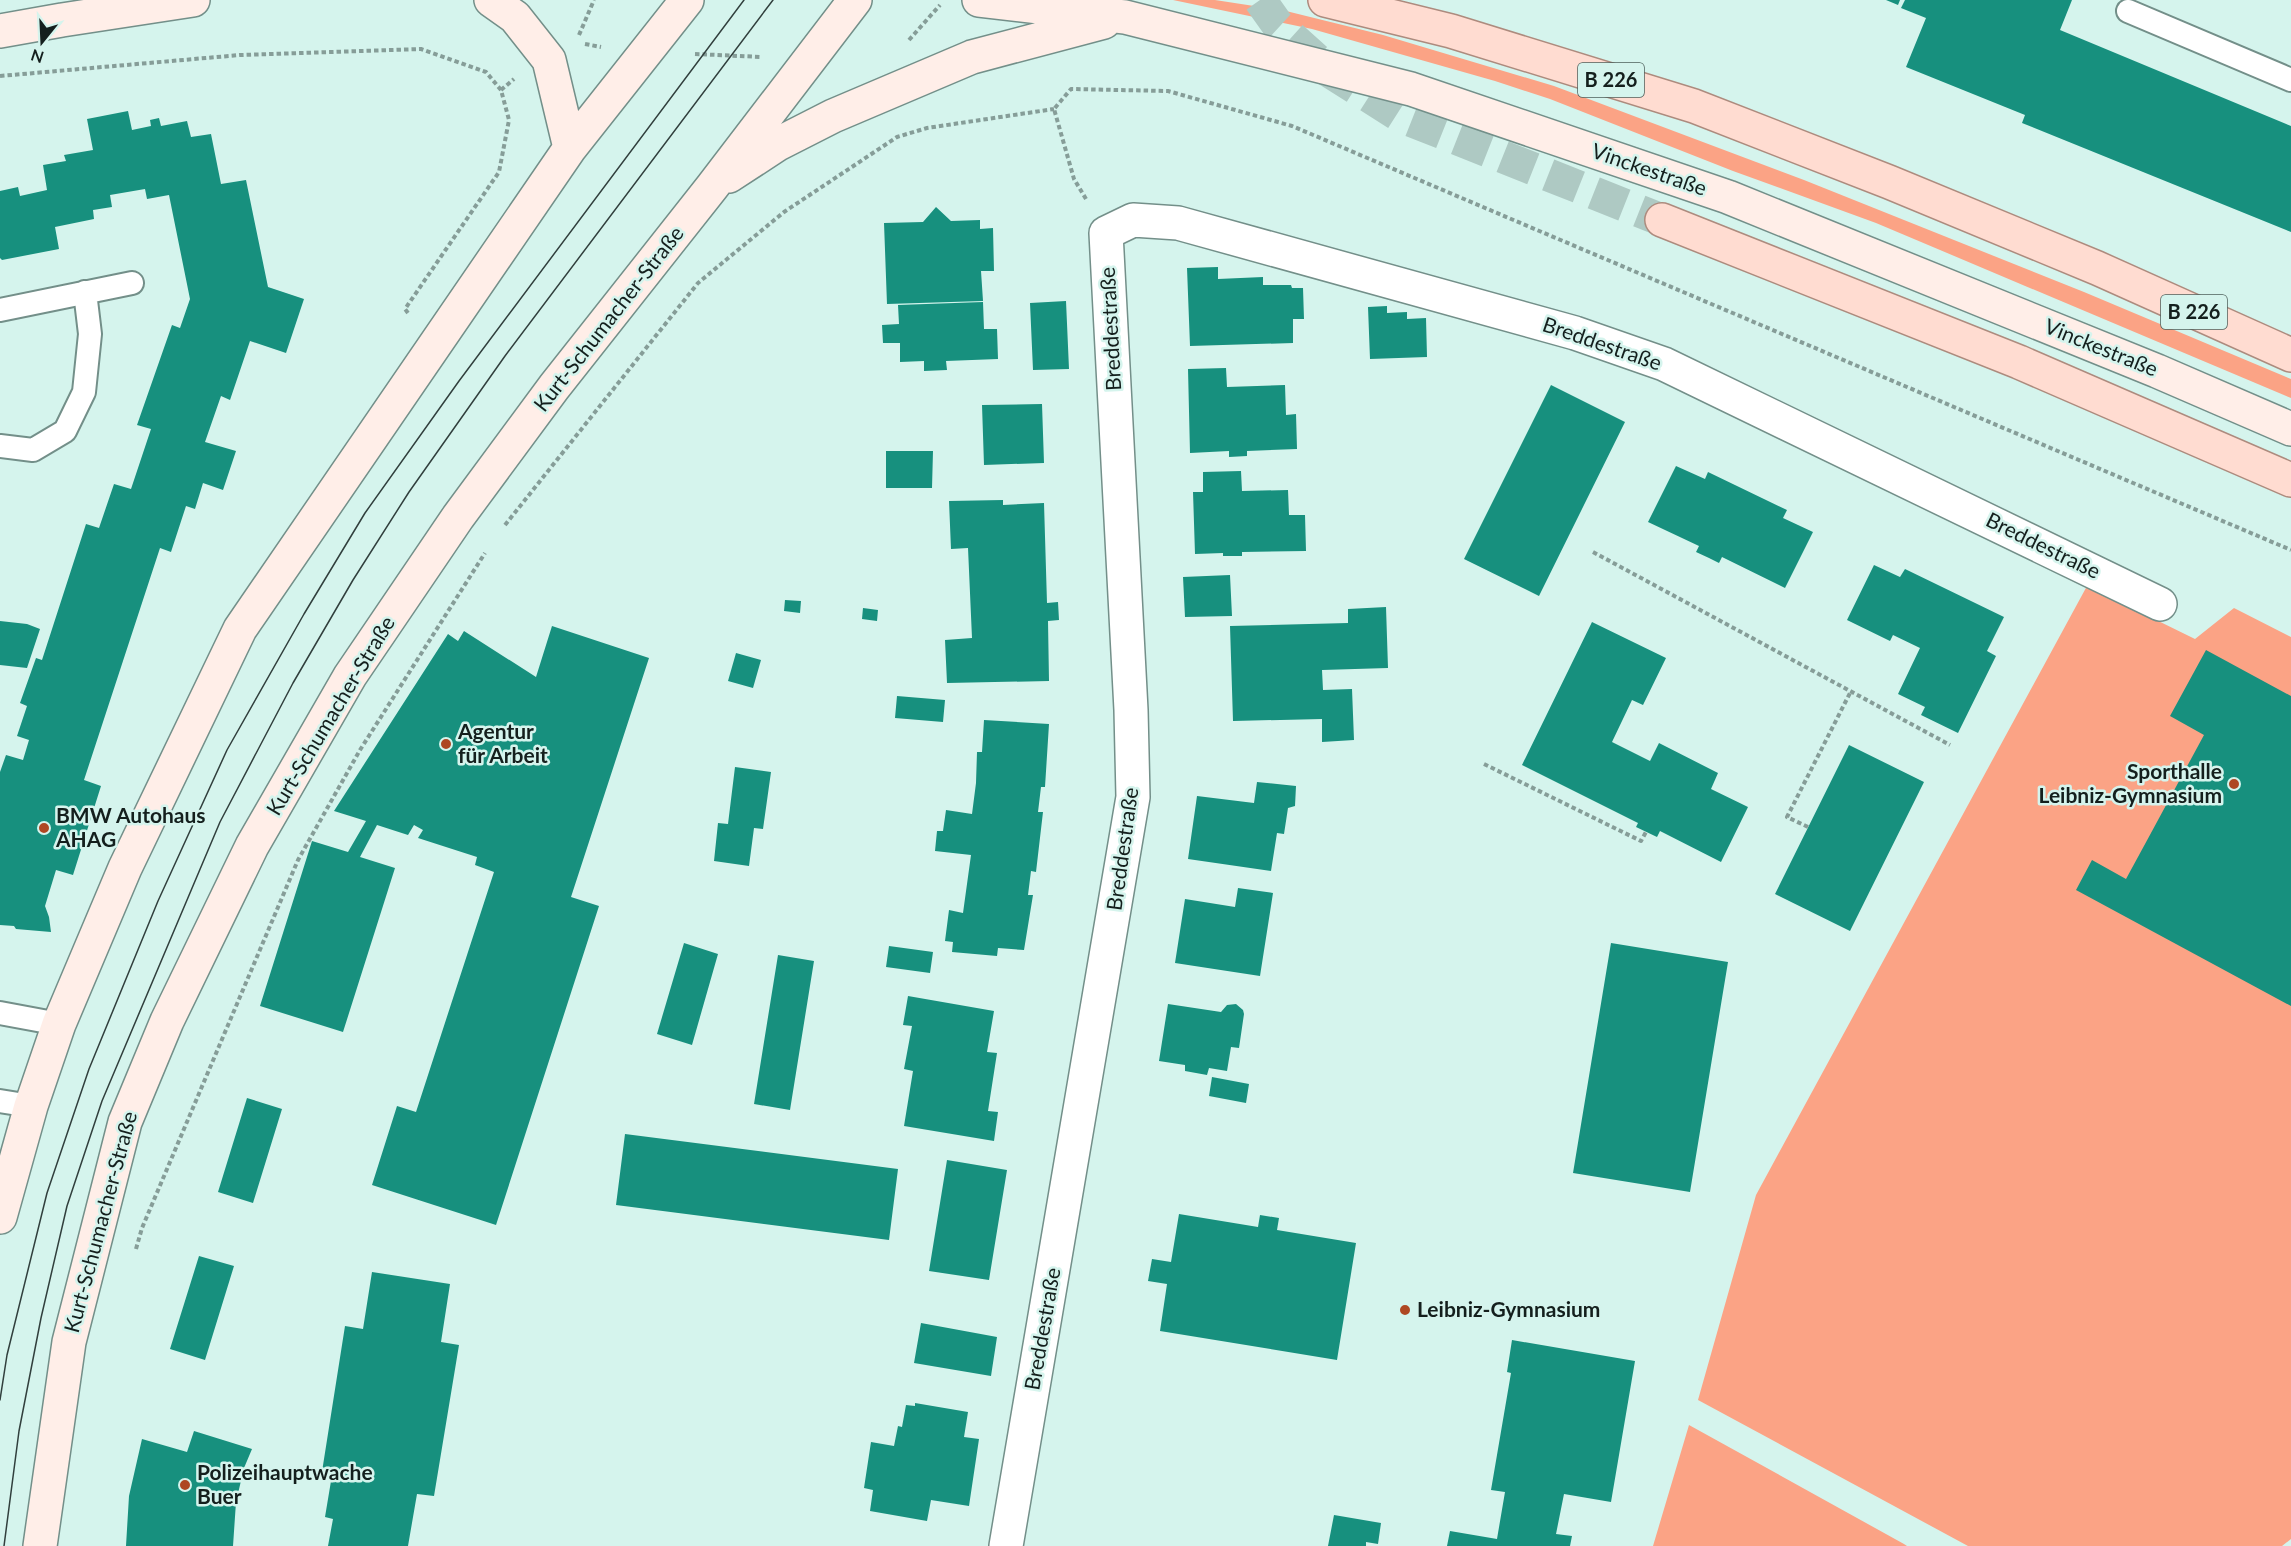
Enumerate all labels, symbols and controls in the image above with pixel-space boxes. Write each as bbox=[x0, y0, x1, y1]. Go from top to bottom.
north arrow bbox=[12, 12, 72, 72]
text: N bbox=[28, 46, 46, 68]
road number: B 226 bbox=[1578, 63, 1644, 97]
street label: Vinckestraße bbox=[1589, 137, 1710, 200]
street label: Kurt-Schumacher-Straße bbox=[528, 221, 688, 416]
street label: Breddestraße bbox=[1094, 266, 1125, 392]
road number: B 226 bbox=[2161, 295, 2227, 329]
street label: Breddestraße bbox=[1540, 311, 1665, 375]
street label: Vinckestraße bbox=[2041, 313, 2162, 381]
street label: Breddestraße bbox=[1982, 506, 2105, 583]
street label: Kurt-Schumacher-Straße bbox=[260, 611, 399, 819]
place label: Agentur für Arbeit bbox=[457, 718, 548, 767]
marker: Agentur für Arbeit bbox=[439, 737, 453, 751]
place label: Sporthalle Leibniz-Gymnasium bbox=[2039, 758, 2222, 807]
marker: Sporthalle Leibniz-Gymnasium bbox=[2227, 777, 2241, 791]
street label: Breddestraße bbox=[1101, 786, 1143, 912]
place label: BMW Autohaus AHAG bbox=[55, 802, 206, 851]
marker: BMW Autohaus AHAG bbox=[37, 821, 51, 835]
street label: Kurt-Schumacher-Straße bbox=[58, 1108, 141, 1335]
street label: Breddestraße bbox=[1018, 1265, 1065, 1392]
place label: Leibniz-Gymnasium bbox=[1417, 1296, 1600, 1321]
marker: Leibniz-Gymnasium bbox=[1398, 1303, 1412, 1317]
place label: Polizeihauptwache Buer bbox=[197, 1459, 373, 1508]
marker: Polizeihauptwache Buer bbox=[178, 1478, 192, 1492]

